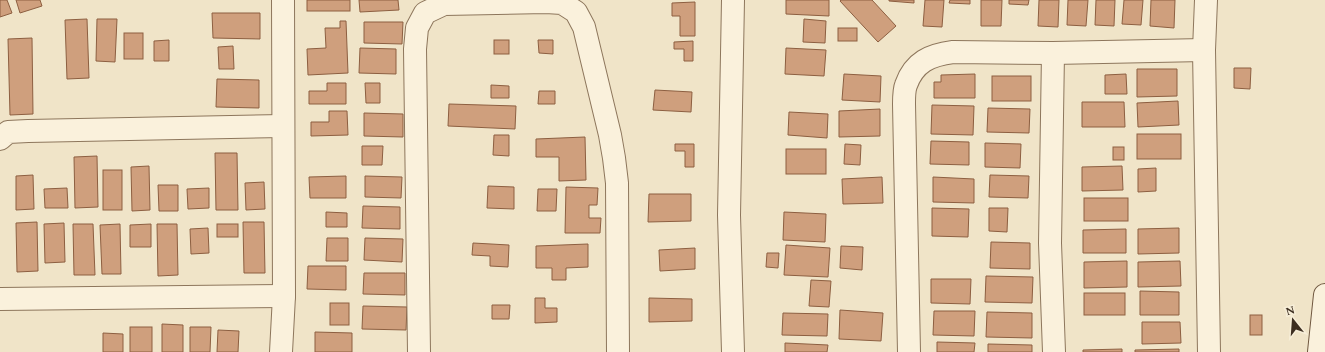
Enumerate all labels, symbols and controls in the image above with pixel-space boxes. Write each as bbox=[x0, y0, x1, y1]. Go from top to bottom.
north arrow bbox=[1273, 300, 1313, 340]
text: N bbox=[1283, 301, 1297, 320]

